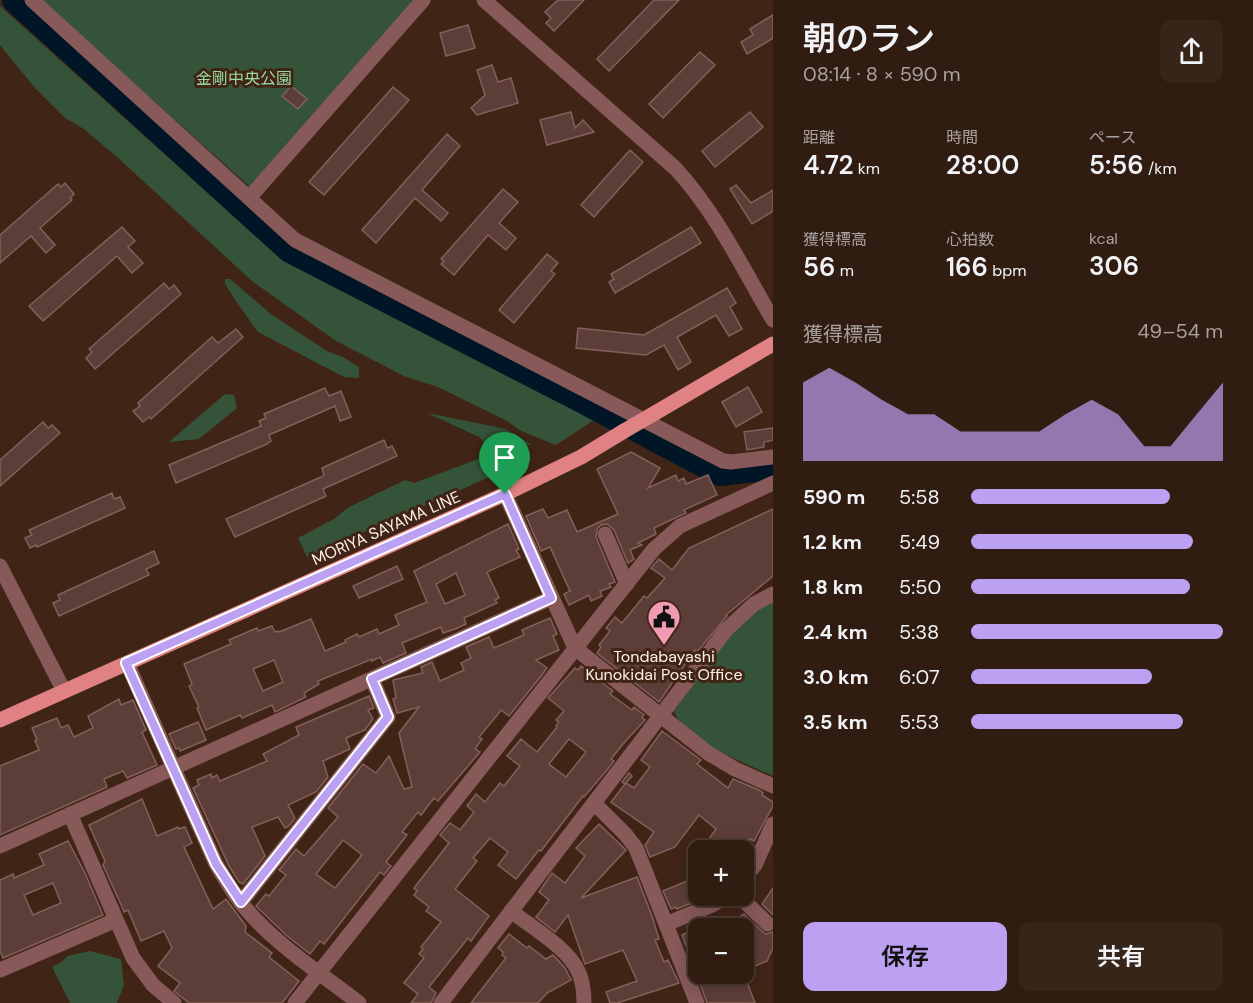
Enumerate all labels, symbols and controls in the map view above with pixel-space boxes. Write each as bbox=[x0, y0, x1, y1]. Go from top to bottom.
text: 朝のラン bbox=[803, 17, 935, 60]
button: share bbox=[1160, 20, 1223, 83]
text: 08:14 · 8 × 590 m bbox=[803, 61, 961, 87]
park label: 金剛中央公園 bbox=[196, 68, 292, 89]
text: 距離 bbox=[803, 127, 835, 148]
text: 時間 bbox=[946, 127, 978, 148]
text: ペース bbox=[1089, 127, 1136, 148]
text: 4.72 bbox=[803, 148, 854, 182]
text: 28:00 bbox=[946, 148, 1020, 182]
text: 5:56 bbox=[1089, 148, 1144, 182]
text: km bbox=[854, 158, 880, 179]
text: /km bbox=[1144, 158, 1177, 179]
text: kcal bbox=[1089, 228, 1118, 249]
text: 獲得標高 bbox=[803, 229, 867, 250]
text: 心拍数 bbox=[946, 229, 994, 250]
text: 306 bbox=[1089, 249, 1139, 283]
text: 56 bbox=[803, 250, 836, 284]
text: 166 bbox=[946, 250, 988, 284]
text: m bbox=[836, 260, 854, 281]
text: bpm bbox=[988, 260, 1027, 281]
text: 49–54 m bbox=[1137, 318, 1223, 344]
text: 獲得標高 bbox=[803, 321, 883, 347]
pin bbox=[479, 432, 530, 494]
icon: arrive bbox=[488, 441, 521, 474]
text: 590 m bbox=[803, 484, 865, 510]
text: 5:58 bbox=[899, 484, 940, 510]
street label: MORIYA SAYAMA LINE bbox=[309, 486, 463, 570]
text: 1.2 km bbox=[803, 529, 862, 555]
text: 5:49 bbox=[899, 529, 940, 555]
text: 1.8 km bbox=[803, 574, 863, 600]
text: 5:50 bbox=[899, 574, 941, 600]
public building icon: Tondabayashi Kunokidai Post Office bbox=[646, 599, 682, 646]
text: 2.4 km bbox=[803, 619, 868, 645]
text: 5:38 bbox=[899, 619, 939, 645]
place label: Tondabayashi Kunokidai Post Office bbox=[585, 646, 743, 685]
text: 3.0 km bbox=[803, 664, 868, 690]
text: 6:07 bbox=[899, 664, 940, 690]
text: 3.5 km bbox=[803, 709, 868, 735]
text: 5:53 bbox=[899, 709, 939, 735]
map controls bbox=[688, 840, 754, 984]
button: + bbox=[688, 840, 754, 906]
button: − bbox=[688, 918, 754, 984]
button: 保存 bbox=[803, 922, 1007, 991]
button: 共有 bbox=[1019, 922, 1223, 991]

